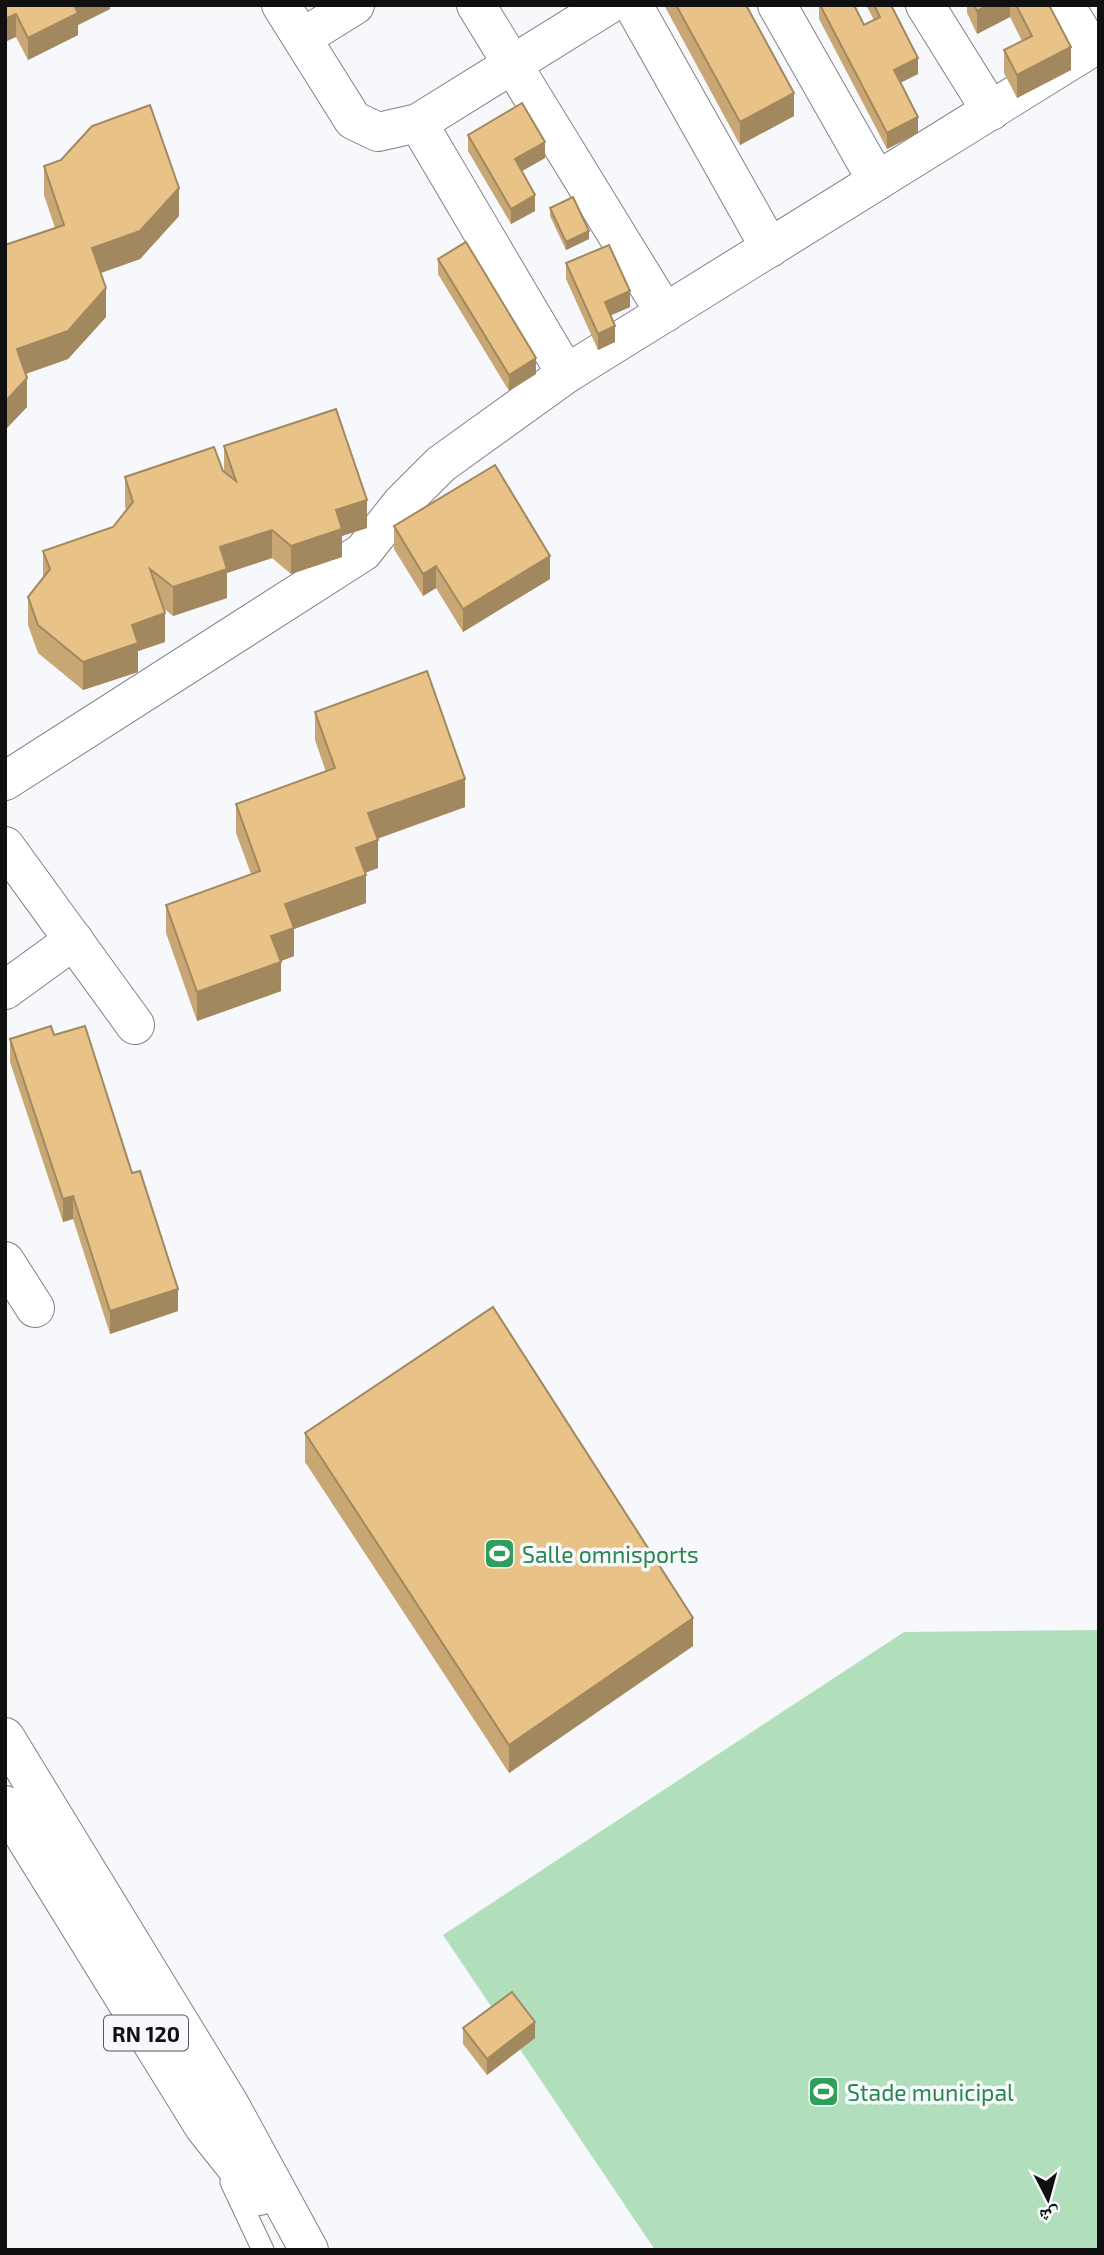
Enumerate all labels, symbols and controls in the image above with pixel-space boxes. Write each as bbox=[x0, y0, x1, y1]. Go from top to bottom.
sports icon: Salle omnisports bbox=[482, 1537, 516, 1571]
place label: Salle omnisports bbox=[522, 1540, 699, 1568]
road number: RN 120 bbox=[104, 2016, 188, 2050]
sports icon: Stade municipal bbox=[807, 2075, 841, 2109]
place label: Stade municipal bbox=[847, 2078, 1014, 2106]
north arrow bbox=[1013, 2164, 1083, 2234]
text: ش bbox=[1038, 2203, 1061, 2229]

